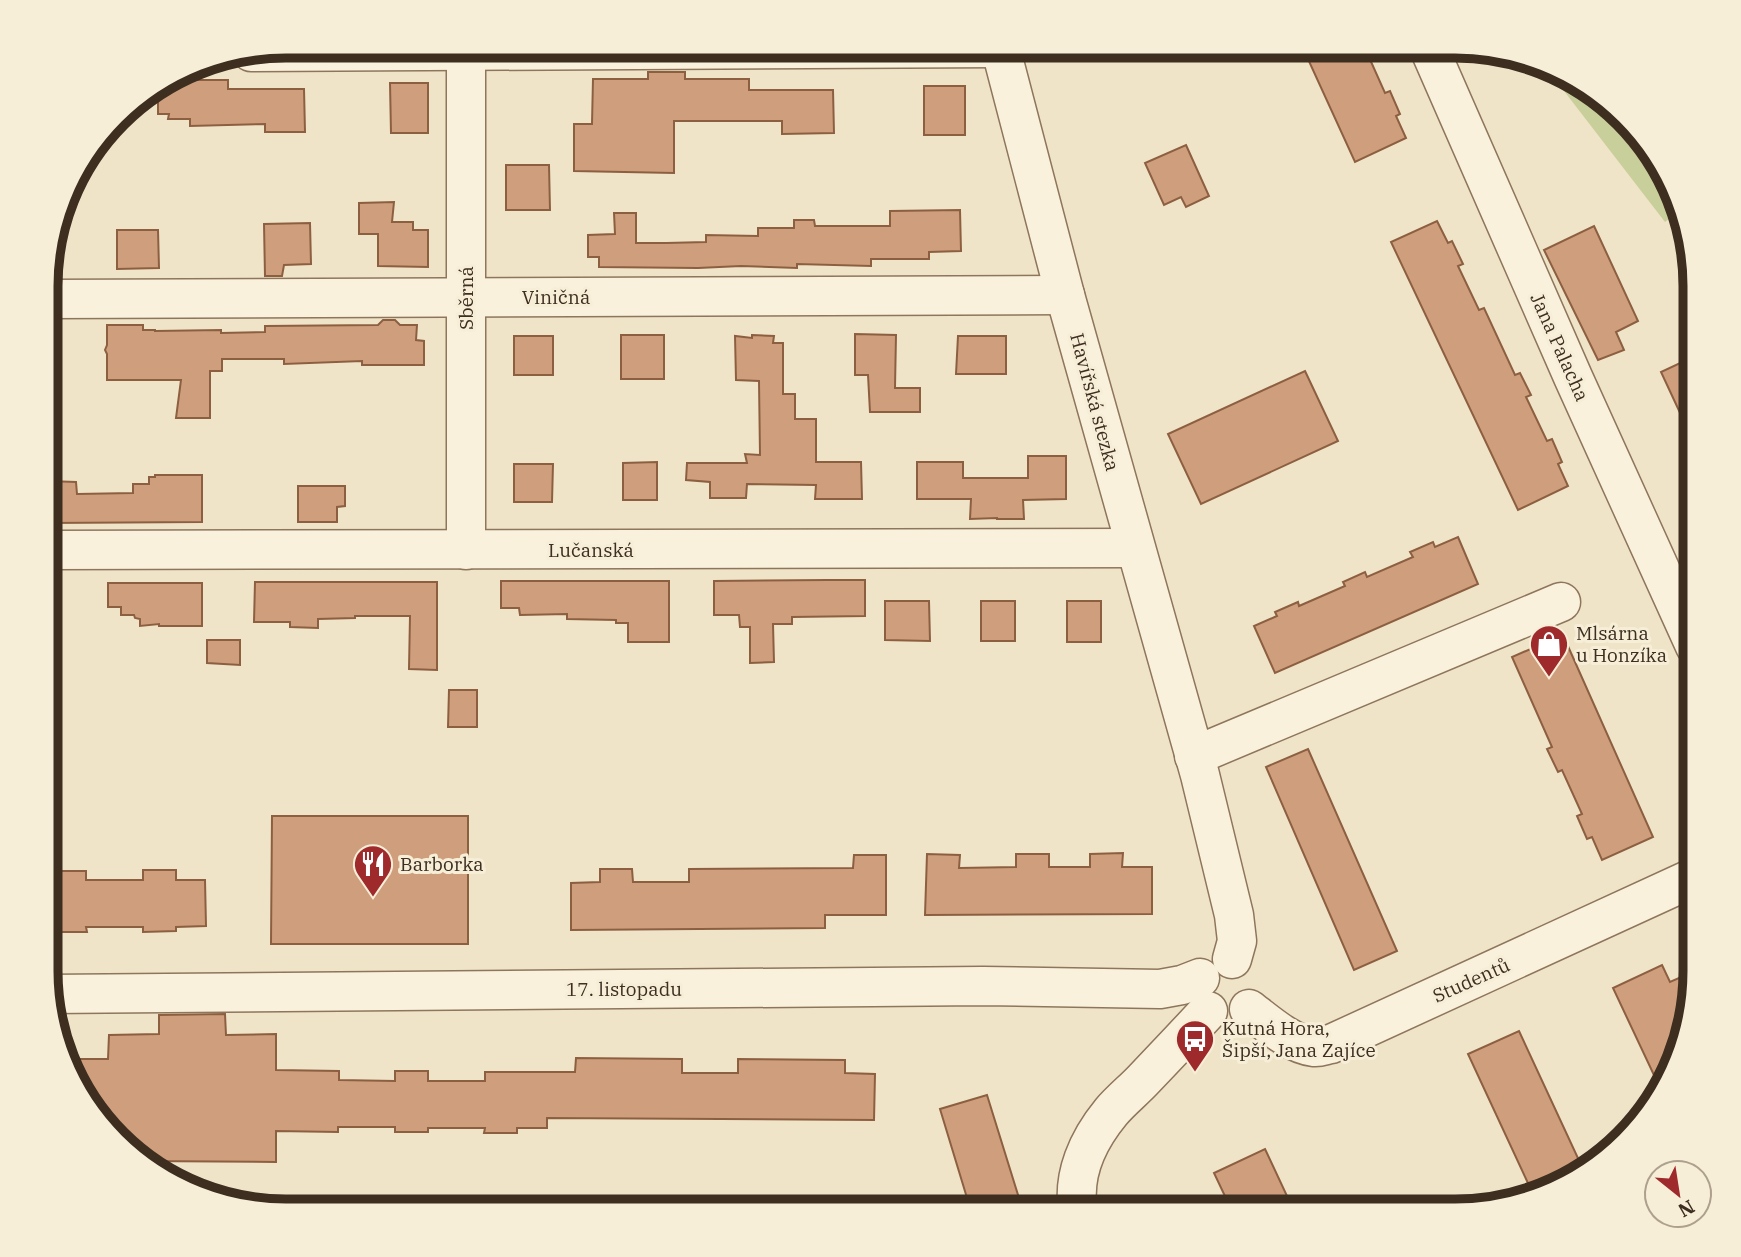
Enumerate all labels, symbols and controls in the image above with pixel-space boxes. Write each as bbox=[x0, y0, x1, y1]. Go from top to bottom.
street label: Sběrná bbox=[454, 266, 478, 330]
street label: Viničná bbox=[522, 285, 590, 309]
street label: Jana Palacha bbox=[1525, 289, 1595, 405]
street label: Havířská stezka bbox=[1065, 330, 1125, 474]
street label: Lučanská bbox=[548, 538, 634, 562]
place label: Mlsárna u Honzíka bbox=[1576, 621, 1667, 667]
shop icon: Mlsárna u Honzíka bbox=[1528, 623, 1570, 678]
restaurant icon: Barborka bbox=[352, 843, 394, 898]
place label: Barborka bbox=[400, 852, 484, 876]
street label: Studentů bbox=[1429, 952, 1514, 1008]
street label: 17. listopadu bbox=[566, 977, 682, 1001]
place label: Kutná Hora, Šipší, Jana Zajíce bbox=[1222, 1016, 1376, 1062]
bus stop icon: Kutná Hora, Šipší, Jana Zajíce bbox=[1174, 1018, 1216, 1073]
north arrow bbox=[1643, 1159, 1713, 1229]
text: N bbox=[1674, 1195, 1699, 1223]

